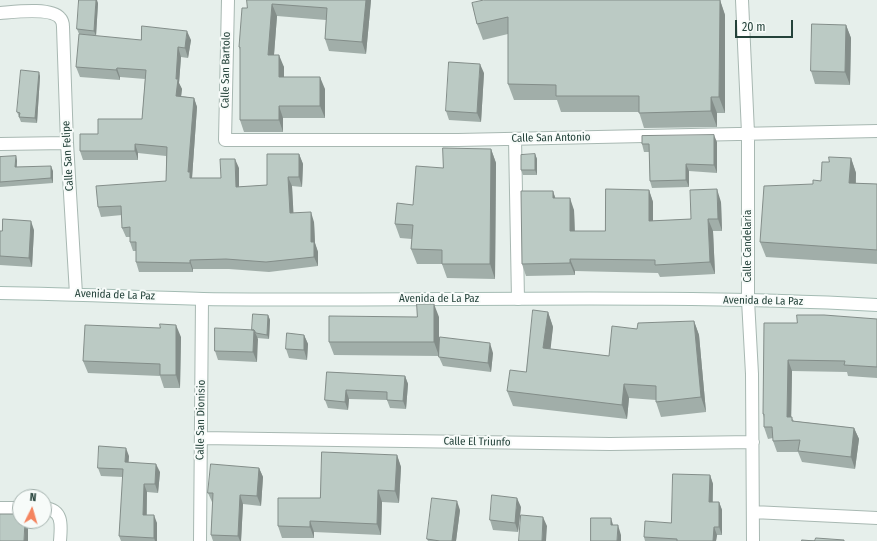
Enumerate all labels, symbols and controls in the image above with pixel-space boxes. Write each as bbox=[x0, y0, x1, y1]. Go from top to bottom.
scale bar bbox=[737, 12, 795, 38]
text: 20 m bbox=[742, 20, 766, 34]
street label: Calle San Bartolo bbox=[219, 31, 233, 109]
street label: Calle San Felipe bbox=[60, 120, 76, 192]
street label: Calle San Antonio bbox=[511, 131, 591, 145]
street label: Calle Candelaria bbox=[741, 210, 755, 282]
street label: Avenida de La Paz bbox=[75, 287, 155, 303]
street label: Avenida de La Paz bbox=[399, 292, 479, 306]
street label: Avenida de La Paz bbox=[723, 294, 803, 308]
street label: Calle San Dionisio bbox=[194, 380, 208, 460]
street label: Calle El Triunfo bbox=[443, 435, 511, 449]
north arrow bbox=[12, 489, 52, 529]
text: N bbox=[29, 491, 37, 504]

